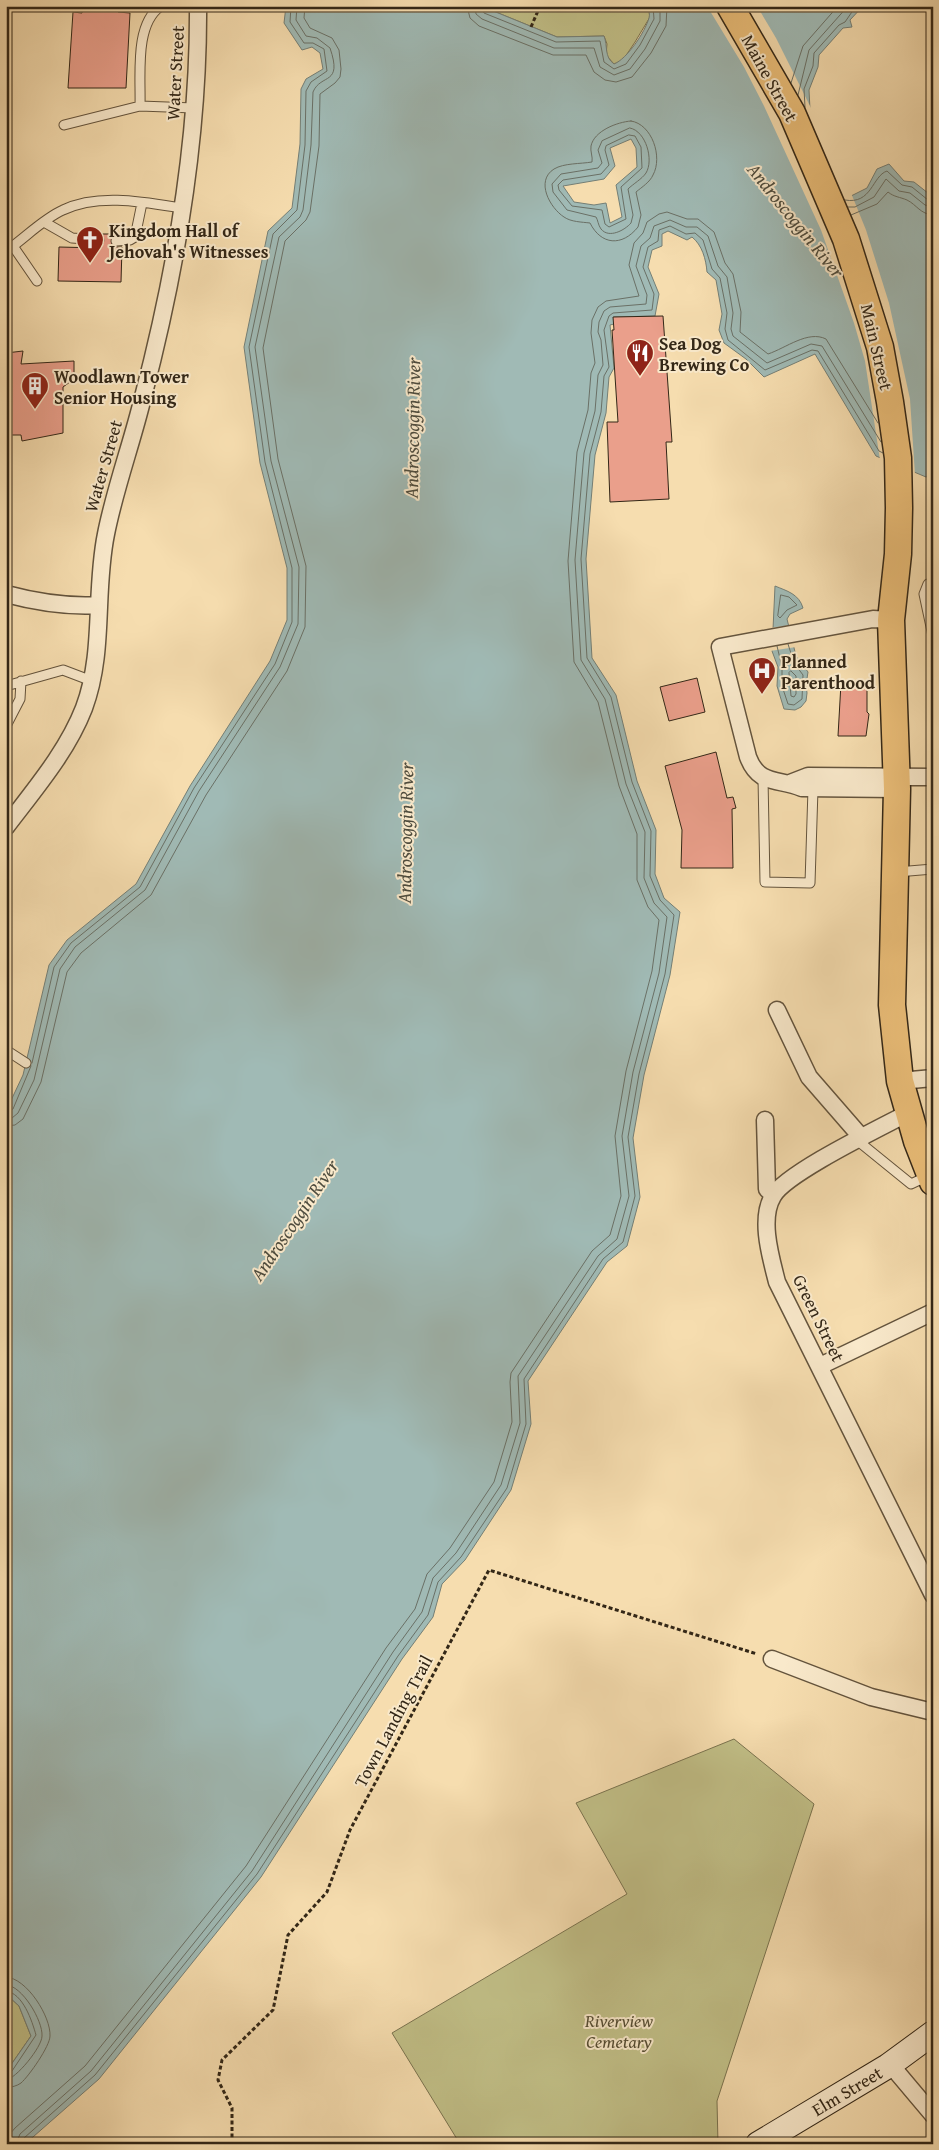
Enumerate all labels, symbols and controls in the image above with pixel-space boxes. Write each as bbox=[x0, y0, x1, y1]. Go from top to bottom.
street label: Water Street bbox=[159, 24, 191, 121]
street label: Maine Street bbox=[735, 29, 805, 127]
water label: Androscoggin River bbox=[740, 156, 852, 284]
place label: Kingdom Hall of Jehovah's Witnesses bbox=[106, 217, 269, 265]
church icon: Kingdom Hall of Jehovah's Witnesses bbox=[75, 225, 105, 264]
street label: Main Street bbox=[854, 301, 900, 393]
place label: Sea Dog Brewing Co bbox=[659, 330, 750, 378]
restaurant icon: Sea Dog Brewing Co bbox=[625, 338, 655, 377]
water label: Androscoggin River bbox=[397, 356, 427, 500]
place label: Woodlawn Tower Senior Housing bbox=[54, 363, 190, 411]
building icon: Woodlawn Tower Senior Housing bbox=[20, 371, 50, 410]
street label: Water Street bbox=[77, 416, 129, 515]
place label: Planned Parenthood bbox=[781, 648, 876, 696]
hospital icon: Planned Parenthood bbox=[747, 656, 777, 695]
water label: Androscoggin River bbox=[390, 761, 420, 905]
water label: Androscoggin River bbox=[242, 1153, 346, 1287]
street label: Green Street bbox=[786, 1270, 852, 1367]
street label: Town Landing Trail bbox=[347, 1650, 439, 1792]
park label: Riverview Cemetary bbox=[584, 2007, 653, 2055]
street label: Elm Street bbox=[806, 2059, 888, 2123]

